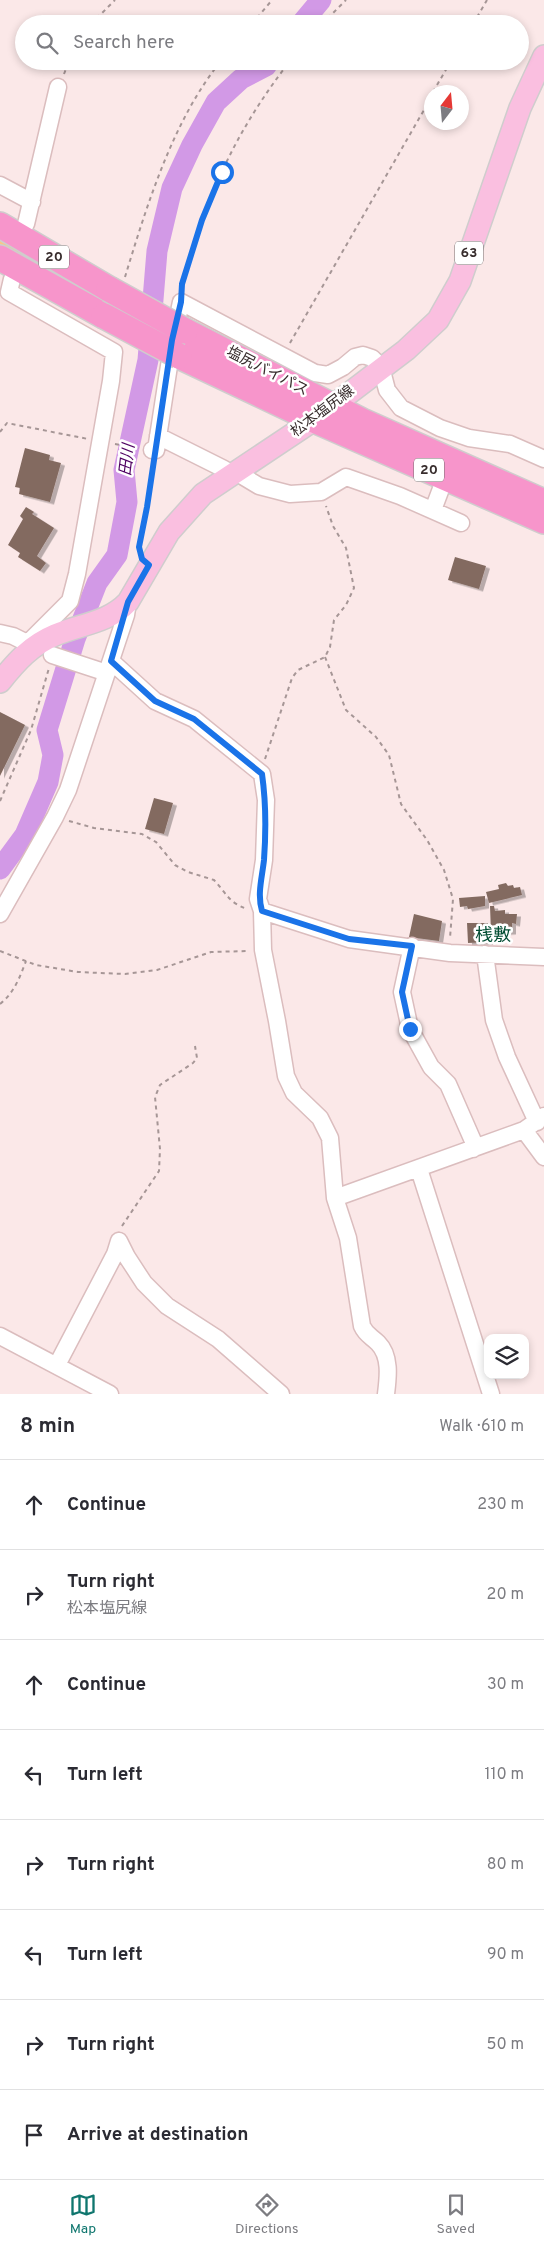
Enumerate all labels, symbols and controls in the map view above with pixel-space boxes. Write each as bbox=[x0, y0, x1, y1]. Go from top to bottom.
search box bbox=[15, 15, 529, 70]
icon: search bbox=[33, 29, 61, 57]
text: Search here bbox=[73, 31, 175, 55]
north arrow bbox=[424, 85, 469, 130]
route start bbox=[211, 161, 234, 184]
road number: 63 bbox=[455, 242, 483, 264]
road number: 20 bbox=[39, 246, 69, 268]
street label: 塩尻バイパス bbox=[223, 342, 312, 401]
street label: 松本塩尻線 bbox=[287, 381, 359, 442]
water label: 田川 bbox=[116, 441, 140, 477]
road number: 20 bbox=[414, 458, 444, 482]
district label: 桟敷 bbox=[475, 925, 511, 948]
route end bbox=[399, 1018, 422, 1041]
map controls bbox=[484, 1334, 529, 1379]
button: layers bbox=[484, 1334, 529, 1379]
text: 8 min bbox=[20, 1413, 75, 1440]
text: Walk · 610 m bbox=[439, 1417, 524, 1437]
icon: ahead bbox=[20, 1491, 48, 1519]
text: Continue bbox=[67, 1493, 146, 1517]
text: 230 m bbox=[477, 1495, 524, 1515]
text: Turn right bbox=[67, 1570, 155, 1594]
icon: right bbox=[20, 1581, 48, 1609]
text: 20 m bbox=[487, 1585, 524, 1605]
text: 松本塩尻線 bbox=[67, 1599, 147, 1619]
icon: ahead bbox=[20, 1671, 48, 1699]
text: Continue bbox=[67, 1673, 146, 1697]
text: 30 m bbox=[487, 1675, 524, 1695]
icon: left bbox=[20, 1761, 48, 1789]
text: Turn left bbox=[67, 1763, 143, 1787]
text: 110 m bbox=[484, 1765, 524, 1785]
icon: right bbox=[20, 1851, 48, 1879]
text: Turn right bbox=[67, 1853, 155, 1877]
text: 80 m bbox=[487, 1855, 524, 1875]
icon: left bbox=[20, 1941, 48, 1969]
text: Turn left bbox=[67, 1943, 143, 1967]
text: 90 m bbox=[487, 1945, 524, 1965]
icon: right bbox=[20, 2031, 48, 2059]
text: Turn right bbox=[67, 2033, 155, 2057]
text: 50 m bbox=[487, 2035, 524, 2055]
icon: arrive bbox=[20, 2121, 48, 2149]
text: Arrive at destination bbox=[67, 2123, 248, 2147]
tab: Map bbox=[69, 2191, 97, 2238]
tab: Directions bbox=[235, 2191, 299, 2238]
tab: Saved bbox=[437, 2191, 475, 2238]

